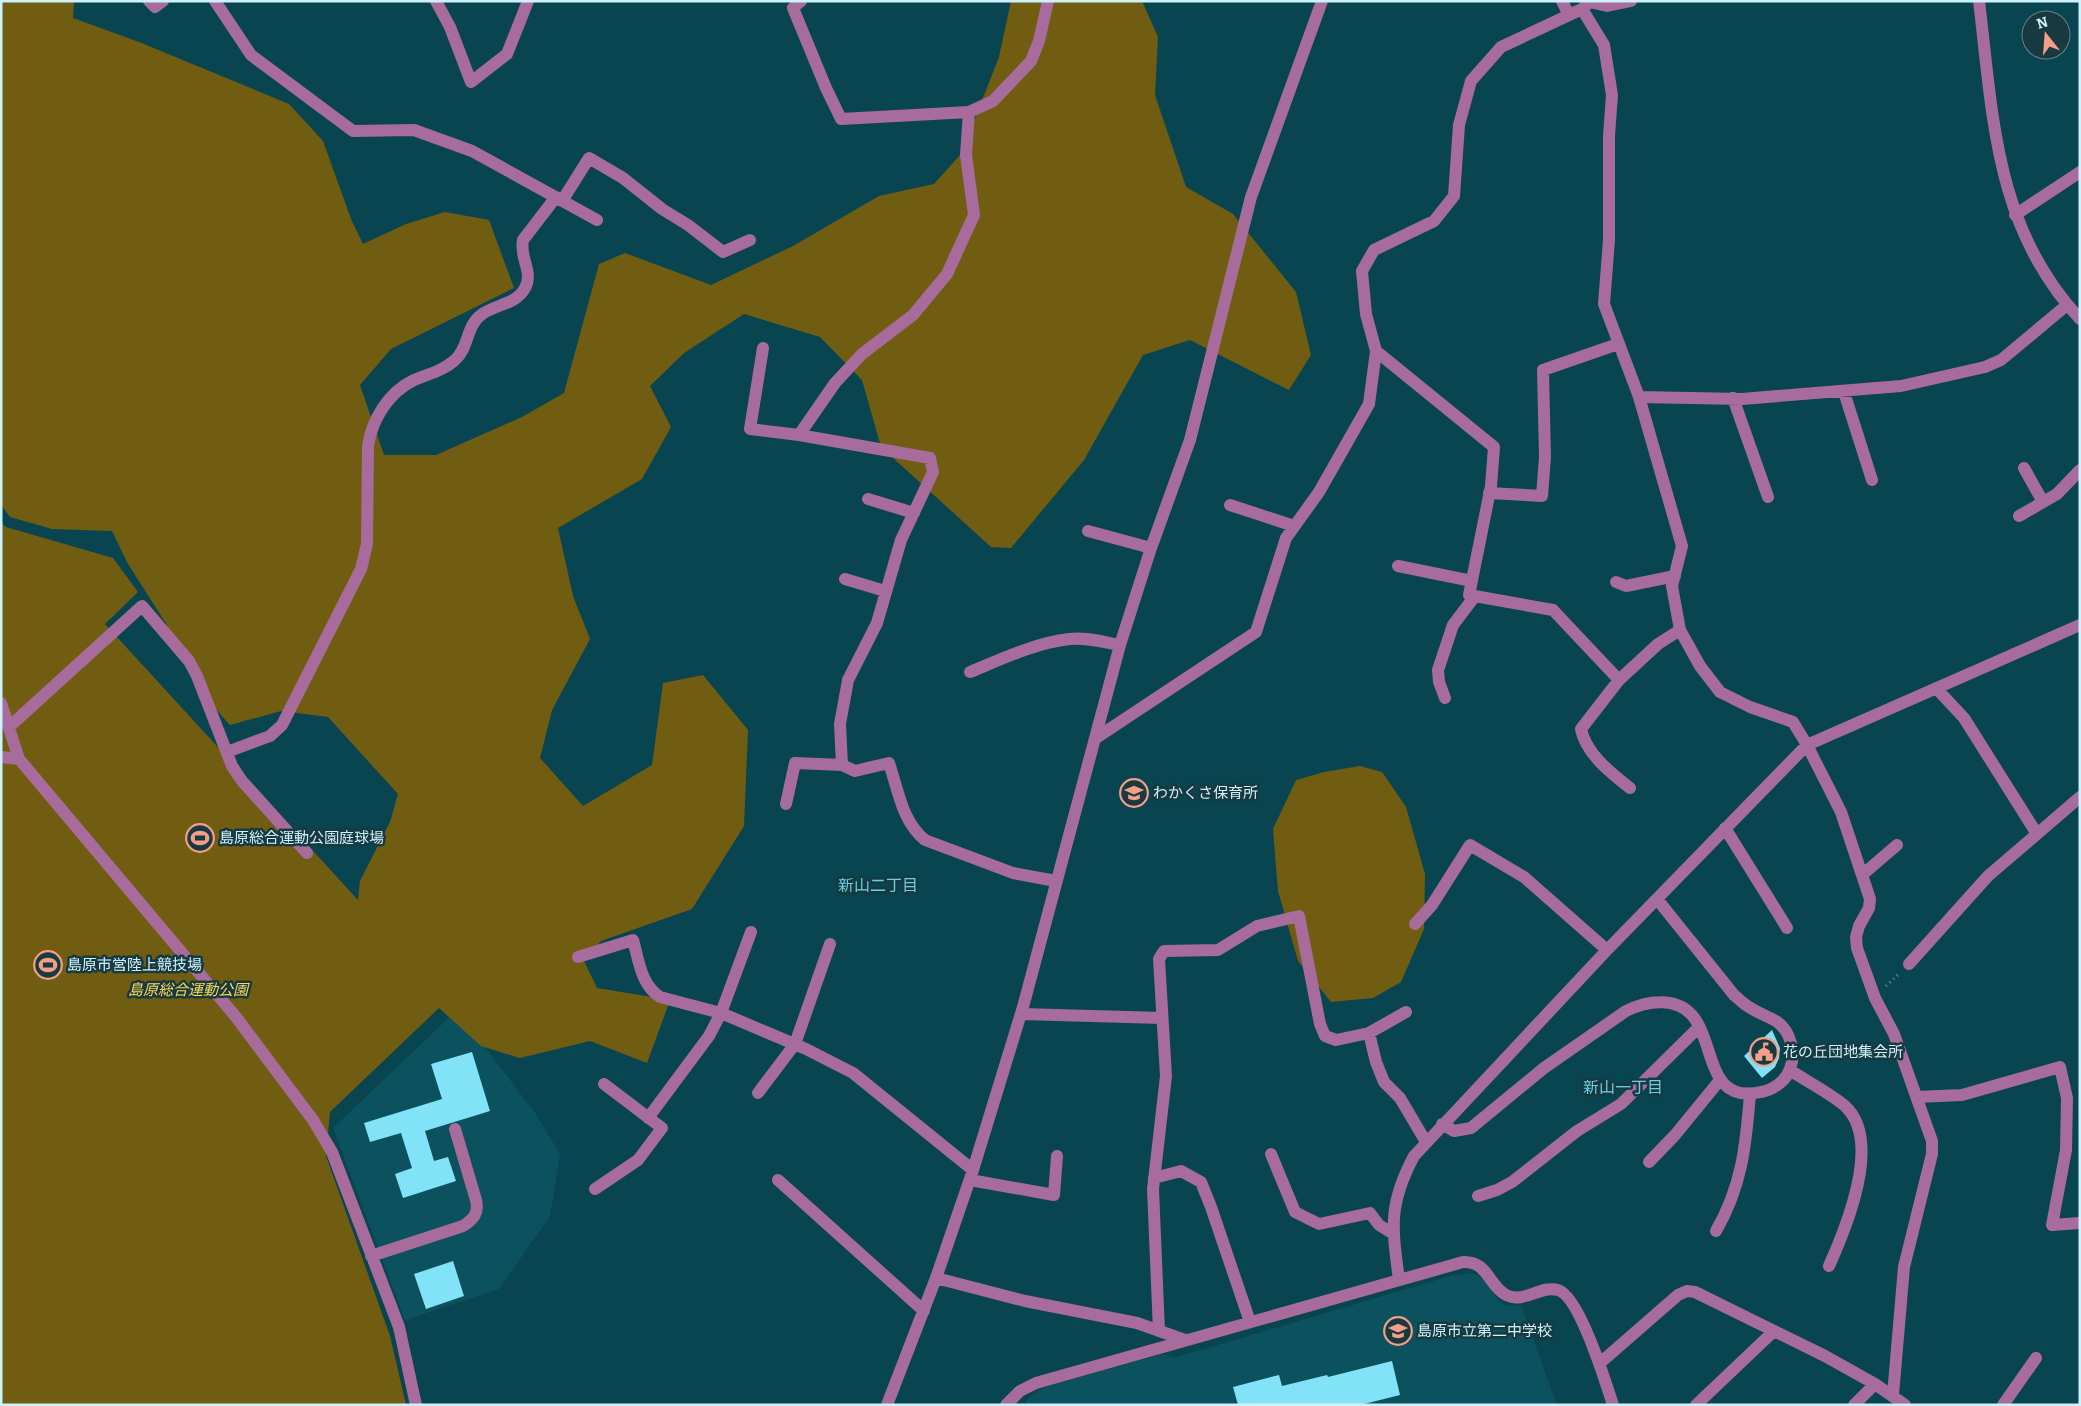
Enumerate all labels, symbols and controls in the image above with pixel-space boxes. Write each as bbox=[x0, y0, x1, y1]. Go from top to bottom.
north arrow bbox=[2021, 10, 2071, 60]
text: N bbox=[2035, 13, 2050, 33]
school or university icon: わかくさ保育所 bbox=[1119, 778, 1149, 808]
place label: わかくさ保育所 bbox=[1153, 784, 1258, 802]
sports icon: 島原総合運動公園庭球場 bbox=[185, 823, 215, 853]
place label: 島原総合運動公園庭球場 bbox=[219, 829, 384, 847]
district label: 新山二丁目 bbox=[838, 876, 918, 895]
sports icon: 島原市営陸上競技場 bbox=[33, 950, 63, 980]
place label: 島原市営陸上競技場 bbox=[67, 956, 202, 974]
park label: 島原総合運動公園 bbox=[128, 981, 250, 999]
public building icon: 花の丘団地集会所 bbox=[1749, 1037, 1779, 1067]
place label: 花の丘団地集会所 bbox=[1783, 1043, 1903, 1061]
district label: 新山一丁目 bbox=[1583, 1078, 1663, 1097]
school or university icon: 島原市立第二中学校 bbox=[1383, 1316, 1413, 1346]
place label: 島原市立第二中学校 bbox=[1417, 1322, 1552, 1340]

